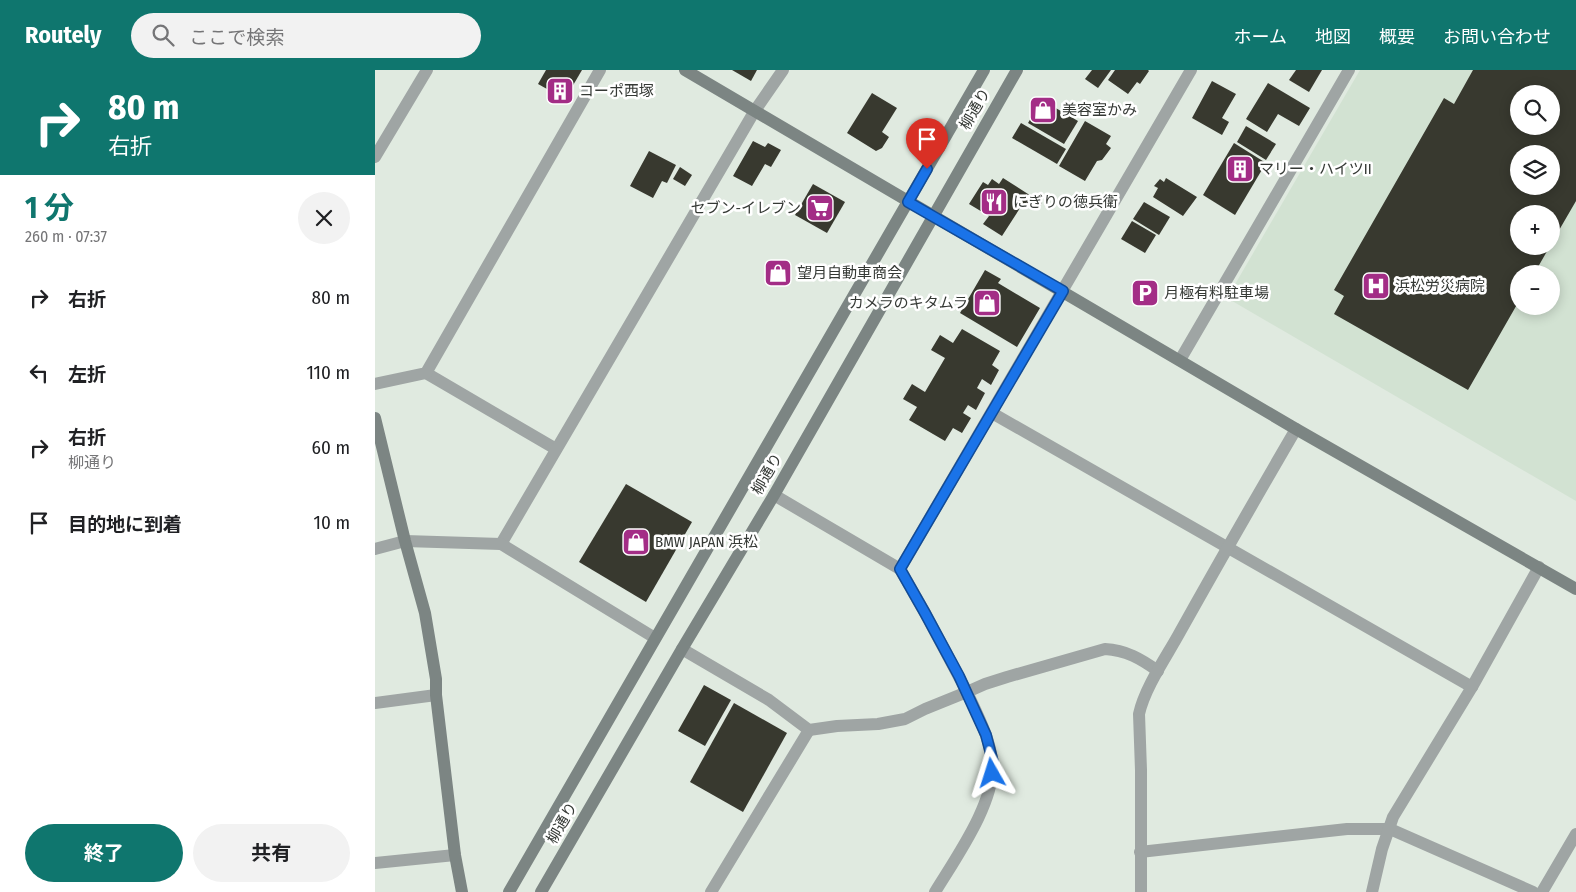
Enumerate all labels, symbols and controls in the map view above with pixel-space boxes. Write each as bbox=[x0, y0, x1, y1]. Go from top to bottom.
search box bbox=[131, 13, 481, 58]
text: Routely bbox=[25, 21, 101, 49]
icon: search bbox=[149, 21, 177, 49]
text: ここで検索 bbox=[189, 26, 284, 49]
text: ホーム bbox=[1234, 26, 1287, 48]
text: 地図 bbox=[1315, 26, 1351, 48]
text: 概要 bbox=[1379, 26, 1415, 48]
text: お問い合わせ bbox=[1443, 26, 1551, 48]
building icon: コーポ西塚 bbox=[545, 76, 575, 106]
place label: コーポ西塚 bbox=[579, 82, 654, 100]
street label: 柳通り bbox=[956, 85, 994, 133]
map controls bbox=[1510, 85, 1560, 315]
button: search bbox=[1510, 85, 1560, 135]
text: 80 m bbox=[108, 86, 180, 128]
icon: right bbox=[25, 90, 90, 155]
shop icon: 美容室かみ bbox=[1028, 95, 1058, 125]
place label: 美容室かみ bbox=[1062, 101, 1137, 119]
pin bbox=[906, 118, 948, 169]
icon: arrive bbox=[913, 125, 941, 153]
text: 右折 bbox=[108, 133, 152, 160]
button: layers bbox=[1510, 145, 1560, 195]
building icon: マリー・ハイツII bbox=[1225, 154, 1255, 184]
place label: マリー・ハイツII bbox=[1259, 160, 1372, 178]
restaurant icon: にぎりの徳兵衛 bbox=[979, 187, 1009, 217]
text: 1 分 bbox=[25, 190, 74, 226]
button: close bbox=[298, 192, 350, 244]
supermarket icon: セブン-イレブン bbox=[805, 193, 835, 223]
place label: にぎりの徳兵衛 bbox=[1013, 193, 1118, 211]
place label: セブン-イレブン bbox=[690, 199, 801, 217]
button: + bbox=[1510, 205, 1560, 255]
text: 260 m · 07:37 bbox=[25, 227, 107, 246]
shop icon: 望月自動車商会 bbox=[763, 258, 793, 288]
place label: 望月自動車商会 bbox=[797, 264, 902, 282]
button: − bbox=[1510, 265, 1560, 315]
hospital icon: 浜松労災病院 bbox=[1361, 271, 1391, 301]
place label: 浜松労災病院 bbox=[1395, 277, 1485, 295]
parking icon: 月極有料駐車場 bbox=[1130, 278, 1160, 308]
icon: right bbox=[25, 284, 53, 312]
place label: 月極有料駐車場 bbox=[1164, 284, 1269, 302]
text: 80 m bbox=[312, 286, 350, 309]
text: 右折 bbox=[68, 288, 106, 311]
shop icon: カメラのキタムラ bbox=[972, 288, 1002, 318]
place label: カメラのキタムラ bbox=[849, 294, 968, 312]
icon: left bbox=[25, 359, 53, 387]
text: 110 m bbox=[306, 361, 350, 384]
text: 左折 bbox=[68, 363, 106, 386]
text: 右折 bbox=[68, 426, 106, 449]
icon: right bbox=[25, 434, 53, 462]
text: 60 m bbox=[312, 436, 350, 459]
street label: 柳通り bbox=[748, 450, 786, 498]
text: 柳通り bbox=[68, 453, 116, 472]
icon: arrive bbox=[25, 509, 53, 537]
text: 10 m bbox=[314, 511, 350, 534]
text: 目的地に到着 bbox=[68, 513, 182, 536]
shop icon: BMW JAPAN 浜松 bbox=[621, 527, 651, 557]
place label: BMW JAPAN 浜松 bbox=[655, 533, 758, 551]
position arrow bbox=[965, 746, 1017, 798]
street label: 柳通り bbox=[543, 799, 581, 847]
button: 終了 bbox=[25, 824, 183, 882]
button: 共有 bbox=[193, 824, 350, 882]

